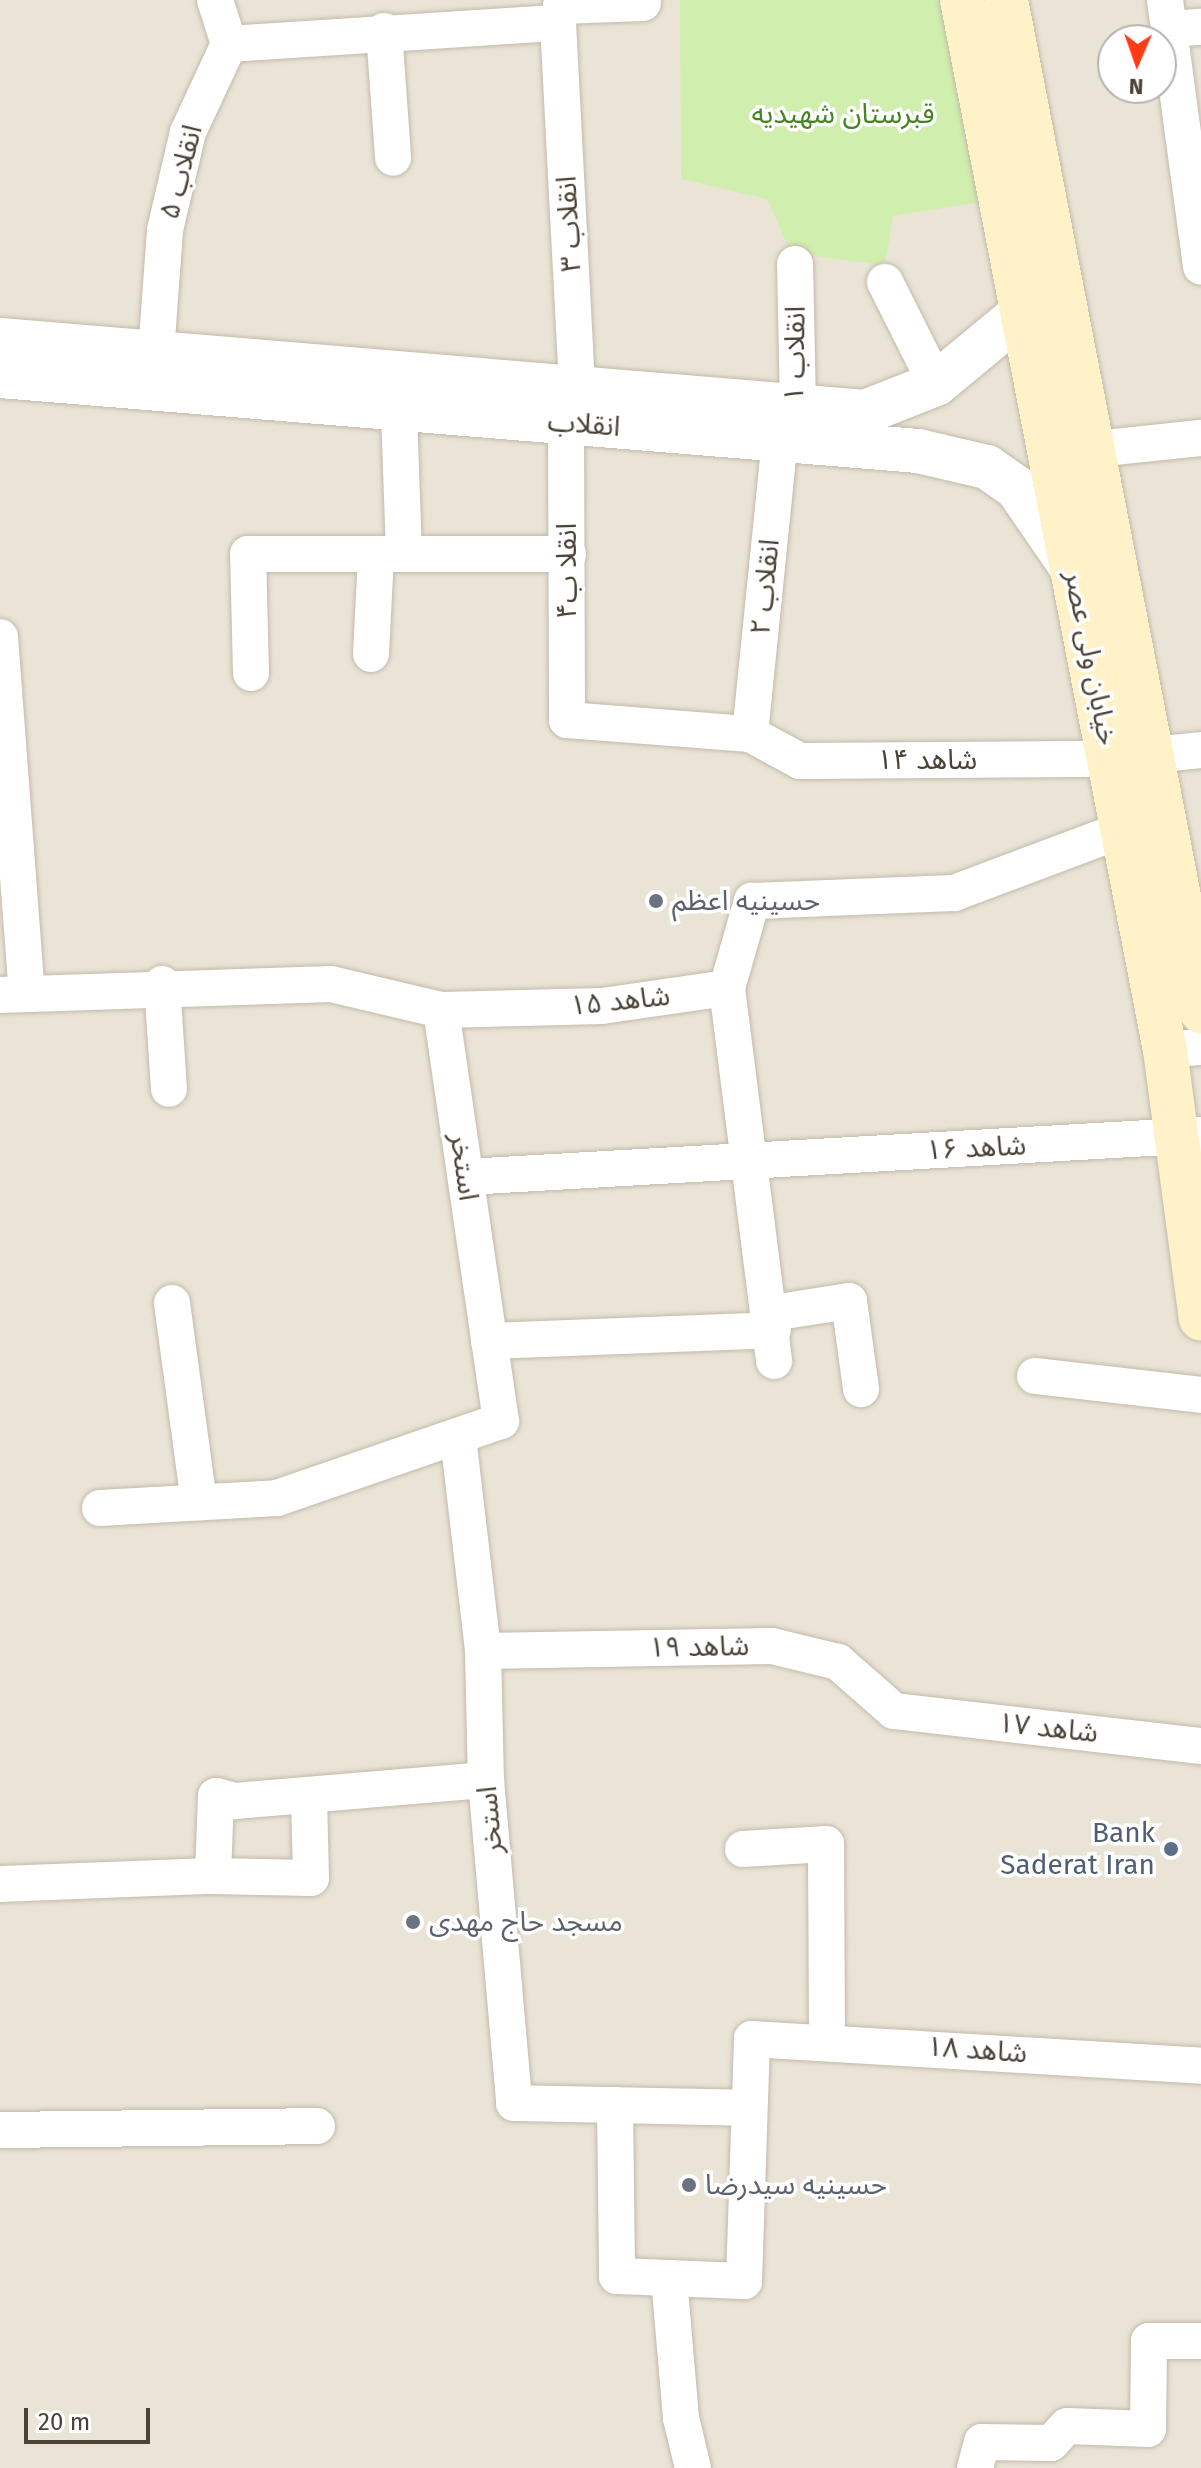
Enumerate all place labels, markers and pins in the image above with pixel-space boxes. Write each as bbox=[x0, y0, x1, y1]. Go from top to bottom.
place label: حسینیه اعظم bbox=[672, 884, 820, 918]
marker: حسینیه اعظم bbox=[647, 892, 665, 910]
place label: Bank Saderat Iran bbox=[1000, 1816, 1155, 1882]
marker: Bank Saderat Iran bbox=[1162, 1840, 1180, 1858]
place label: مسجد حاج مهدی bbox=[429, 1905, 623, 1939]
marker: مسجد حاج مهدی bbox=[404, 1913, 422, 1931]
place label: حسینیه سیدرضا bbox=[705, 2168, 887, 2202]
marker: حسینیه سیدرضا bbox=[680, 2176, 698, 2194]

